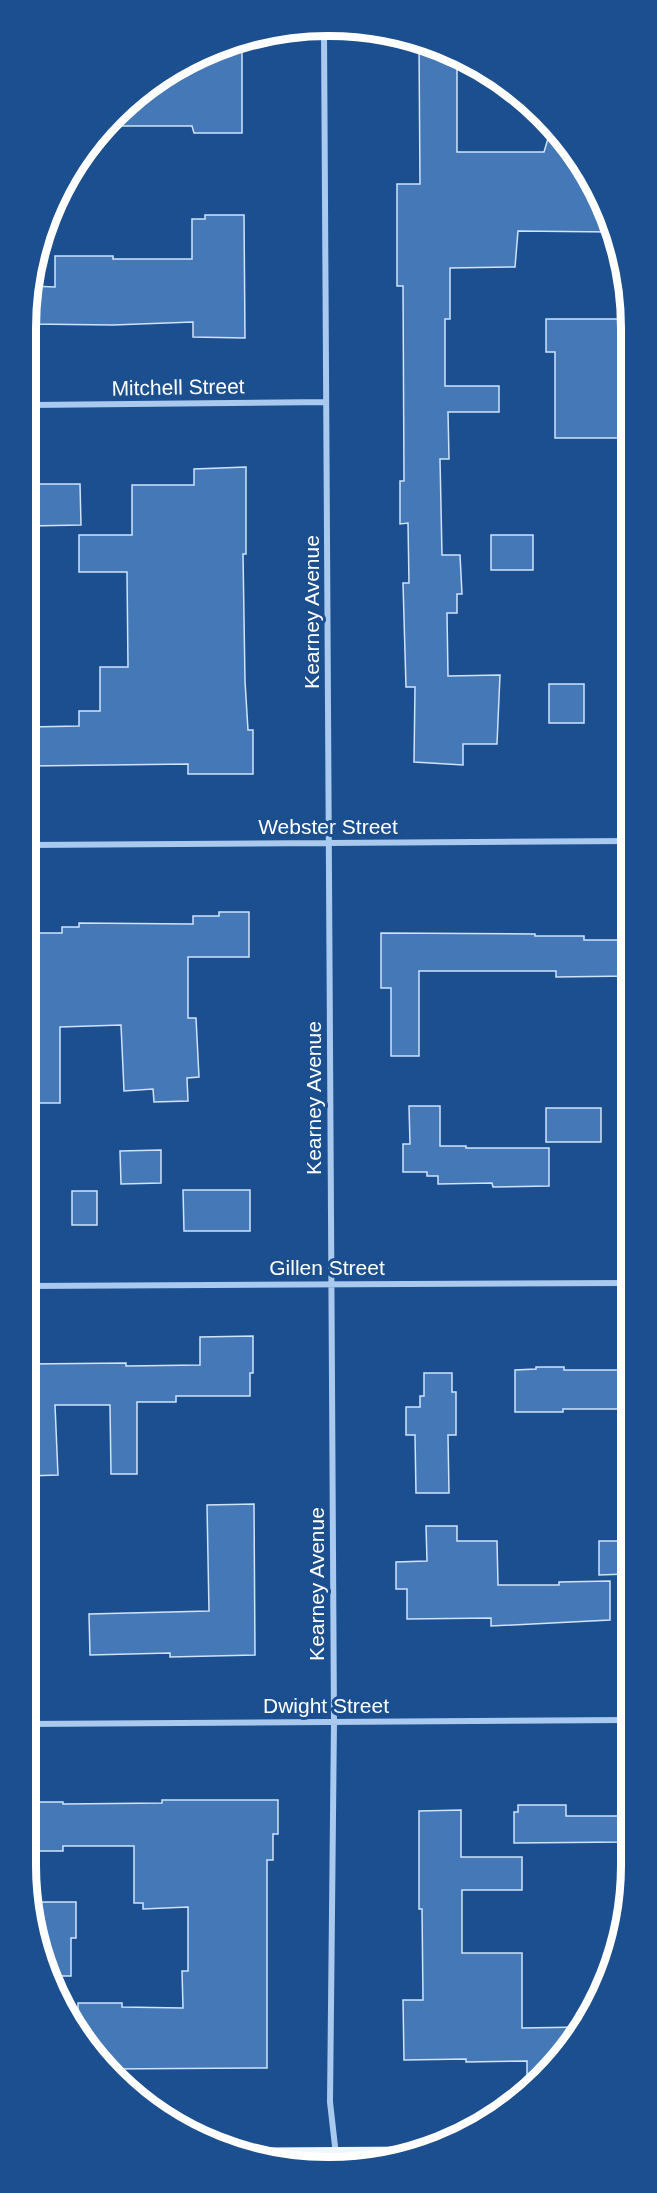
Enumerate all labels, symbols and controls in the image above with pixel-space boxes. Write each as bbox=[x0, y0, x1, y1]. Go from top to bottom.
street label: Mitchell Street bbox=[111, 374, 245, 400]
street label: Kearney Avenue bbox=[300, 535, 323, 689]
street label: Webster Street bbox=[258, 815, 398, 838]
street label: Kearney Avenue bbox=[302, 1021, 325, 1175]
street label: Gillen Street bbox=[269, 1256, 385, 1279]
street label: Kearney Avenue bbox=[305, 1507, 328, 1661]
street label: Dwight Street bbox=[263, 1694, 389, 1717]

